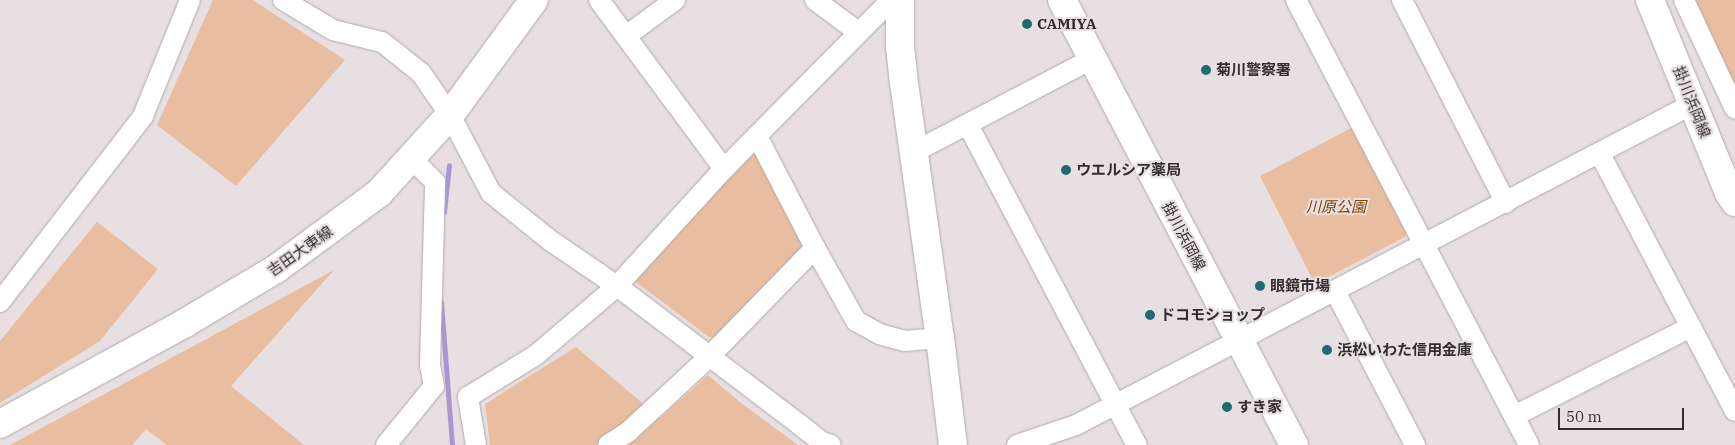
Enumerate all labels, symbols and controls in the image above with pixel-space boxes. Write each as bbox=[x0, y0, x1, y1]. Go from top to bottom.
place label: CAMIYA bbox=[1037, 15, 1096, 33]
marker: CAMIYA bbox=[1021, 18, 1033, 30]
place label: 菊川警察署 bbox=[1216, 61, 1291, 79]
marker: 菊川警察署 bbox=[1200, 64, 1212, 76]
street label: 掛川浜岡線 bbox=[1670, 64, 1714, 140]
place label: ウエルシア薬局 bbox=[1076, 161, 1181, 179]
marker: ウエルシア薬局 bbox=[1060, 164, 1072, 176]
park label: 川原公園 bbox=[1306, 198, 1366, 216]
street label: 掛川浜岡線 bbox=[1158, 199, 1210, 273]
street label: 吉田大東線 bbox=[264, 222, 336, 280]
place label: 眼鏡市場 bbox=[1270, 277, 1330, 295]
marker: 眼鏡市場 bbox=[1254, 280, 1266, 292]
place label: ドコモショップ bbox=[1160, 306, 1265, 324]
marker: ドコモショップ bbox=[1144, 309, 1156, 321]
place label: 浜松いわた信用金庫 bbox=[1337, 341, 1472, 359]
marker: 浜松いわた信用金庫 bbox=[1321, 344, 1333, 356]
place label: すき家 bbox=[1237, 398, 1282, 416]
scale bar bbox=[1560, 398, 1686, 430]
marker: すき家 bbox=[1221, 401, 1233, 413]
text: 50 m bbox=[1566, 407, 1602, 426]

